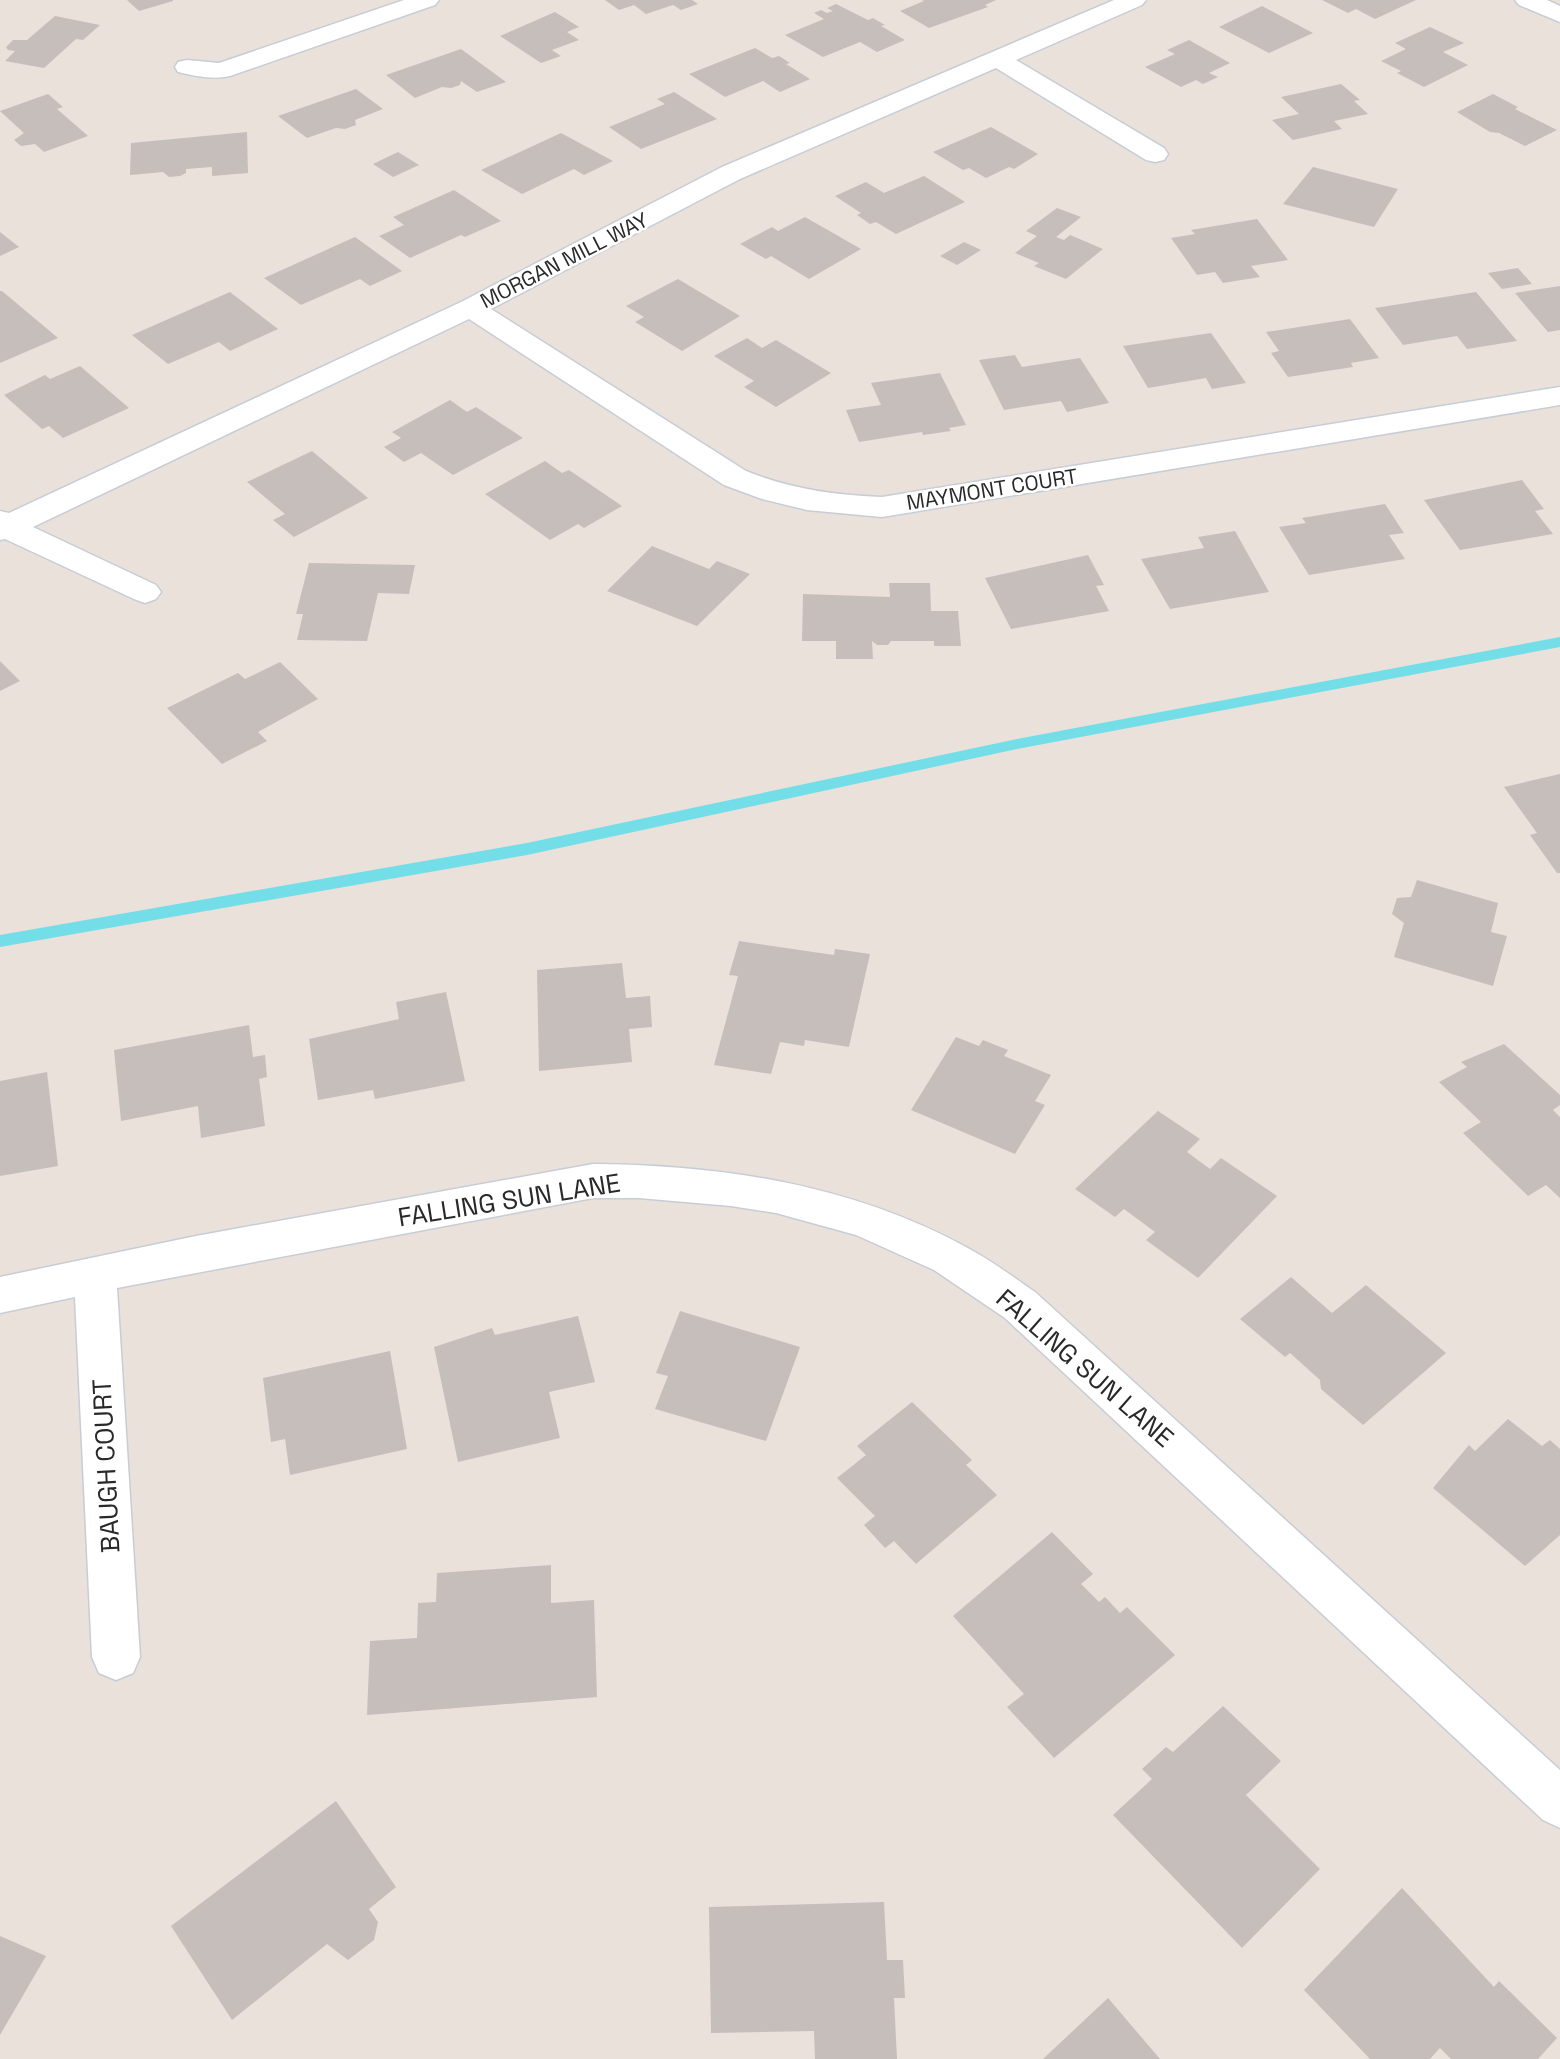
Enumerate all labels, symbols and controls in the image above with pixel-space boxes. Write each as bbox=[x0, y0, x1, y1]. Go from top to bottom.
street label: MORGAN MILL WAY bbox=[475, 206, 653, 314]
street label: MAYMONT COURT bbox=[905, 462, 1079, 516]
street label: FALLING SUN LANE bbox=[395, 1166, 623, 1234]
street label: FALLING SUN LANE bbox=[989, 1281, 1181, 1455]
street label: BAUGH COURT bbox=[84, 1378, 128, 1554]

